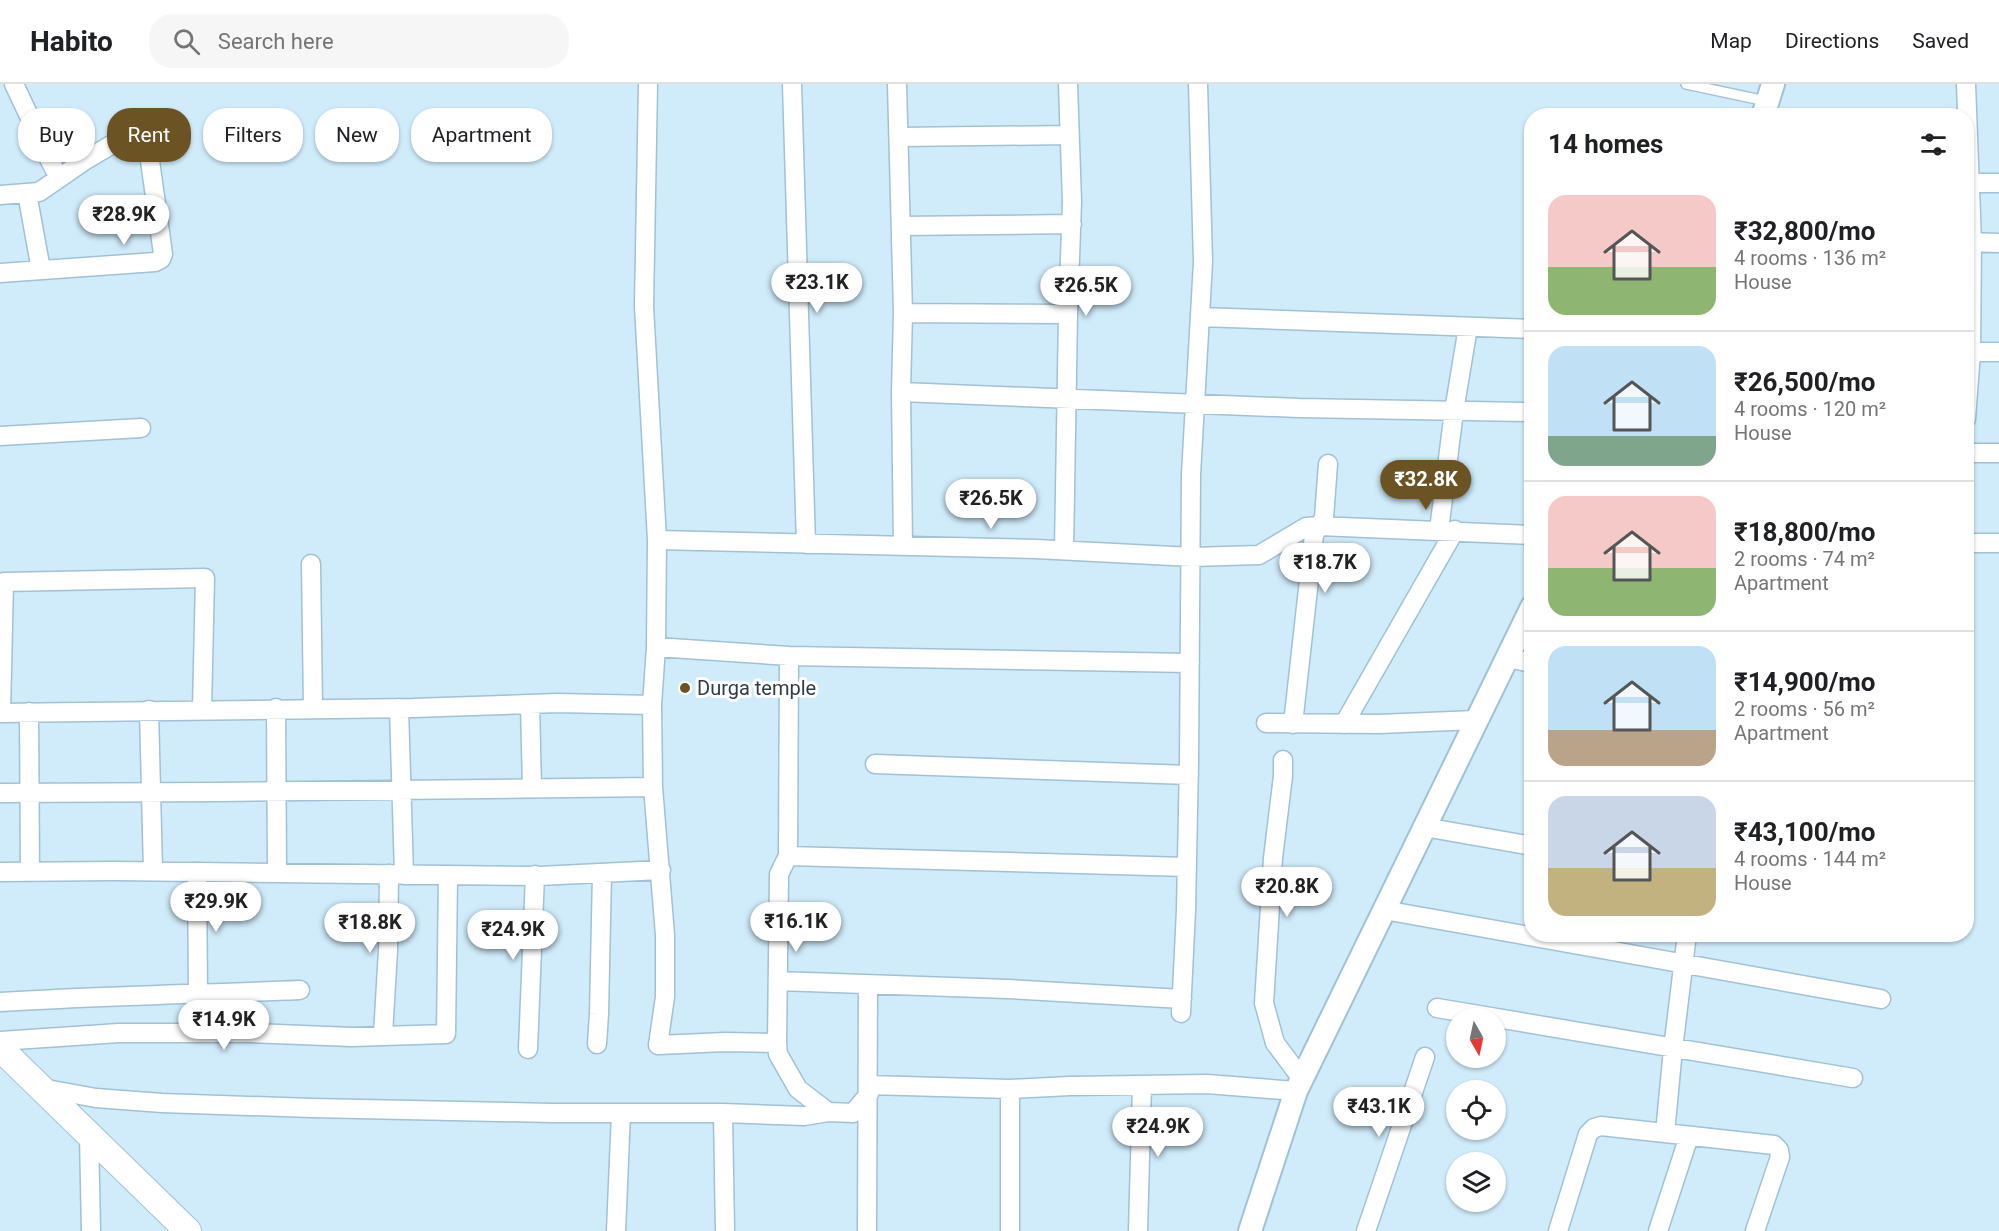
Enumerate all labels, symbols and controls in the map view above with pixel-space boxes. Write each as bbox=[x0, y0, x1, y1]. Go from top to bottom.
search box bbox=[149, 14, 569, 68]
text: Habito bbox=[30, 25, 113, 58]
icon: search bbox=[170, 25, 203, 58]
text: Search here bbox=[218, 29, 334, 54]
text: Map bbox=[1710, 29, 1752, 53]
text: Directions bbox=[1785, 29, 1879, 53]
text: Saved bbox=[1912, 29, 1969, 53]
chip: Buy bbox=[18, 108, 95, 162]
chip: Rent bbox=[107, 108, 191, 162]
chip: Filters bbox=[203, 108, 303, 162]
chip: New bbox=[315, 108, 399, 162]
chip: Apartment bbox=[411, 108, 552, 162]
icon: filters bbox=[1917, 128, 1950, 161]
text: 14 homes bbox=[1548, 129, 1663, 159]
pin: ₹28.9K bbox=[75, 195, 173, 246]
text: ₹28.9K bbox=[92, 202, 156, 226]
text: ₹32,800/mo bbox=[1734, 216, 1876, 246]
icon: home bbox=[1596, 219, 1668, 291]
text: 4 rooms · 136 m² bbox=[1734, 246, 1886, 270]
pin: ₹23.1K bbox=[768, 263, 866, 314]
pin: ₹26.5K bbox=[1037, 266, 1135, 317]
text: ₹23.1K bbox=[785, 270, 849, 294]
text: House bbox=[1734, 270, 1792, 294]
text: ₹26.5K bbox=[1054, 273, 1118, 297]
text: ₹26,500/mo bbox=[1734, 367, 1876, 397]
icon: home bbox=[1596, 370, 1668, 442]
text: 4 rooms · 120 m² bbox=[1734, 397, 1886, 421]
text: House bbox=[1734, 421, 1792, 445]
pin: ₹32.8K bbox=[1377, 460, 1475, 511]
text: ₹32.8K bbox=[1394, 467, 1458, 491]
pin: ₹26.5K bbox=[942, 479, 1040, 530]
text: ₹26.5K bbox=[959, 486, 1023, 510]
text: ₹18,800/mo bbox=[1734, 517, 1876, 547]
icon: home bbox=[1596, 520, 1668, 592]
pin: ₹18.7K bbox=[1276, 543, 1374, 594]
text: 2 rooms · 74 m² bbox=[1734, 547, 1875, 571]
text: ₹18.7K bbox=[1293, 550, 1357, 574]
text: Apartment bbox=[1734, 571, 1829, 595]
text: ₹14,900/mo bbox=[1734, 667, 1876, 697]
icon: home bbox=[1596, 670, 1668, 742]
place label: Durga temple bbox=[697, 676, 816, 700]
marker: Durga temple bbox=[678, 681, 692, 695]
text: 2 rooms · 56 m² bbox=[1734, 697, 1875, 721]
text: Apartment bbox=[1734, 721, 1829, 745]
text: ₹43,100/mo bbox=[1734, 817, 1876, 847]
icon: home bbox=[1596, 820, 1668, 892]
text: 4 rooms · 144 m² bbox=[1734, 847, 1886, 871]
pin: ₹20.8K bbox=[1238, 867, 1336, 918]
text: House bbox=[1734, 871, 1792, 895]
text: ₹20.8K bbox=[1255, 874, 1319, 898]
pin: ₹29.9K bbox=[167, 882, 265, 933]
text: ₹29.9K bbox=[184, 889, 248, 913]
pin: ₹16.1K bbox=[747, 902, 845, 953]
pin: ₹18.8K bbox=[321, 903, 419, 954]
text: ₹16.1K bbox=[764, 909, 828, 933]
text: ₹18.8K bbox=[338, 910, 402, 934]
pin: ₹24.9K bbox=[464, 910, 562, 961]
text: ₹24.9K bbox=[481, 917, 545, 941]
pin: ₹14.9K bbox=[175, 1000, 273, 1051]
text: ₹14.9K bbox=[192, 1007, 256, 1031]
north arrow bbox=[1446, 1008, 1506, 1068]
map controls bbox=[1446, 1008, 1506, 1212]
button: locate bbox=[1446, 1080, 1506, 1140]
pin: ₹43.1K bbox=[1330, 1087, 1428, 1138]
text: ₹43.1K bbox=[1347, 1094, 1411, 1118]
pin: ₹24.9K bbox=[1109, 1107, 1207, 1158]
text: ₹24.9K bbox=[1126, 1114, 1190, 1138]
button: layers bbox=[1446, 1152, 1506, 1212]

